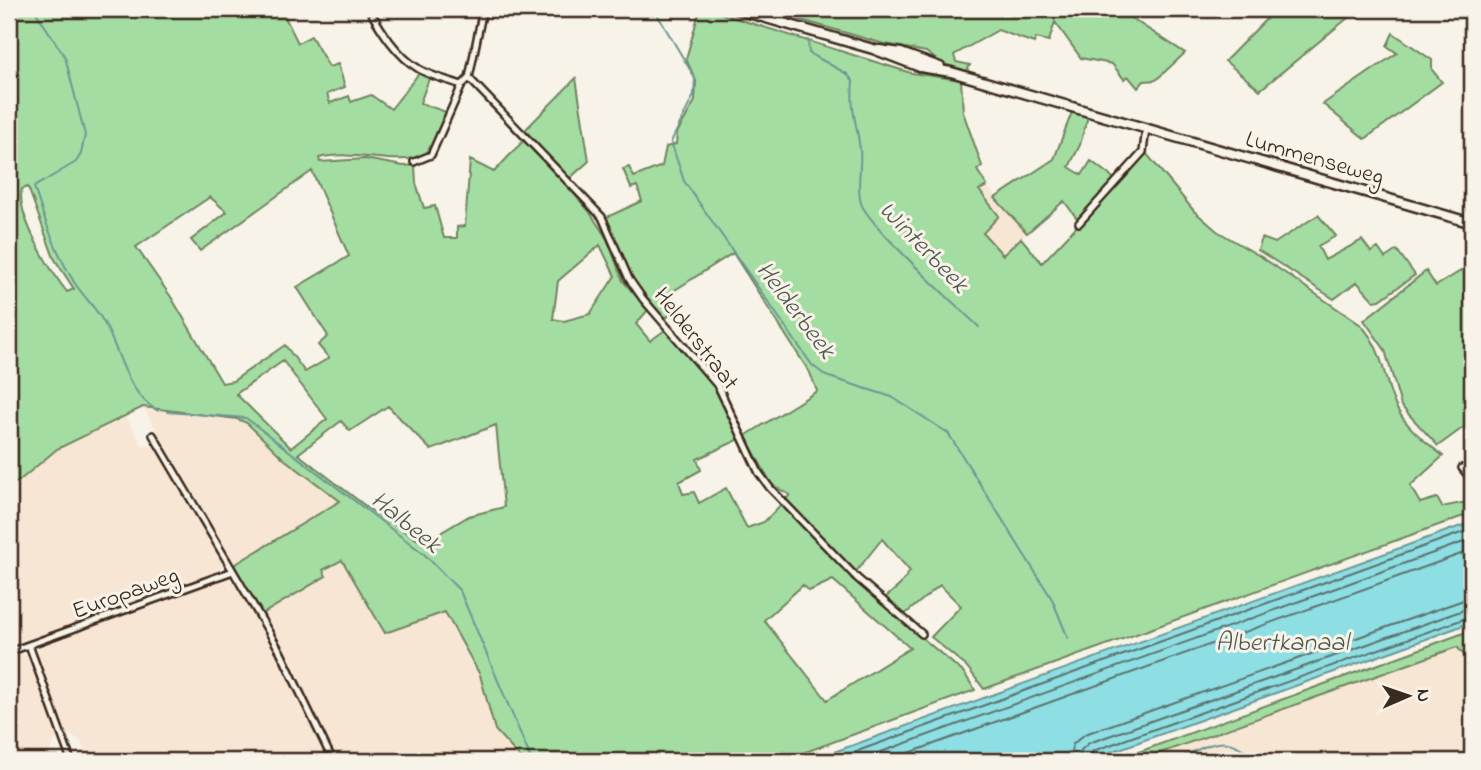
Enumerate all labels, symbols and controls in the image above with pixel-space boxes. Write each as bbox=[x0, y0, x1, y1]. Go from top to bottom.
street label: Lummenseweg bbox=[1241, 123, 1388, 196]
water label: Winterbeek bbox=[869, 193, 978, 304]
water label: Helderbeek bbox=[745, 254, 845, 369]
street label: Helderstraat bbox=[644, 281, 746, 398]
water label: Halbeek bbox=[361, 483, 450, 565]
street label: Europaweg bbox=[68, 559, 184, 630]
water label: Albertkanaal bbox=[1215, 625, 1351, 663]
north arrow bbox=[1372, 662, 1442, 732]
text: N bbox=[1409, 689, 1436, 703]

